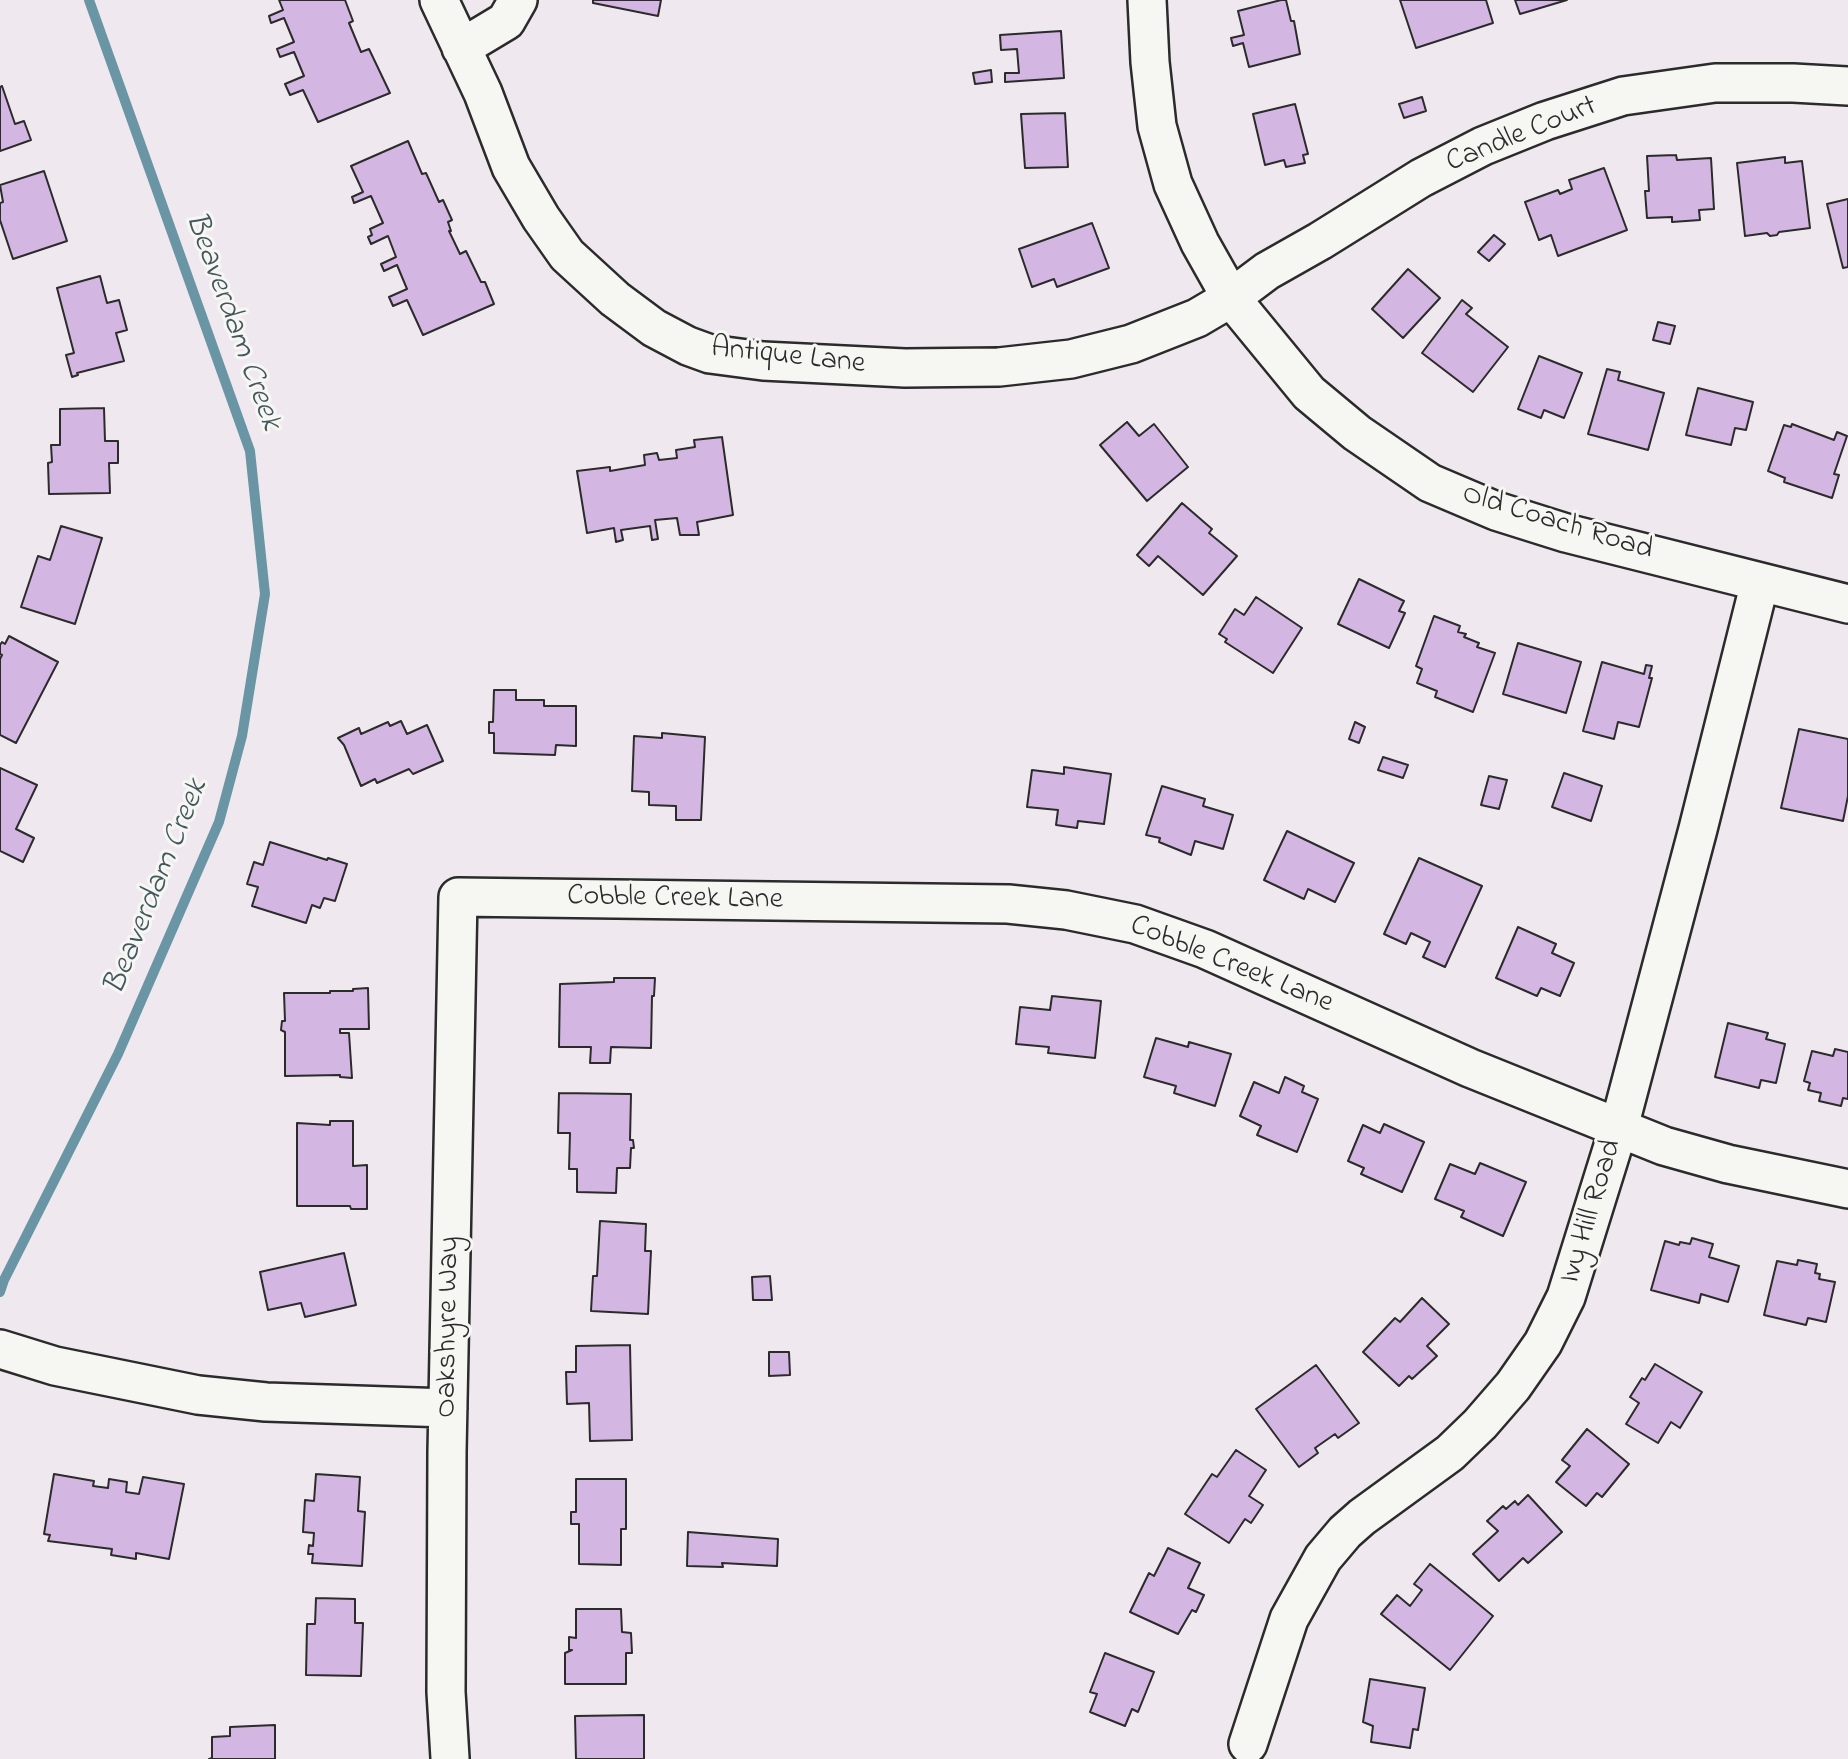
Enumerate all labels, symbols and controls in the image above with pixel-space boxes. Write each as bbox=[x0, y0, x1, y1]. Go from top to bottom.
street label: Candle Court bbox=[1442, 90, 1602, 182]
water label: Beaverdam Creek bbox=[174, 208, 288, 436]
street label: Antique Lane bbox=[709, 332, 867, 384]
street label: Old Coach Road bbox=[1457, 478, 1657, 570]
water label: Beaverdam Creek bbox=[97, 775, 219, 1001]
street label: Cobble Creek Lane bbox=[567, 880, 783, 920]
street label: Cobble Creek Lane bbox=[1124, 909, 1338, 1023]
street label: Ivy Hill Road bbox=[1554, 1136, 1632, 1288]
street label: Oakshyre Way bbox=[430, 1236, 470, 1418]

